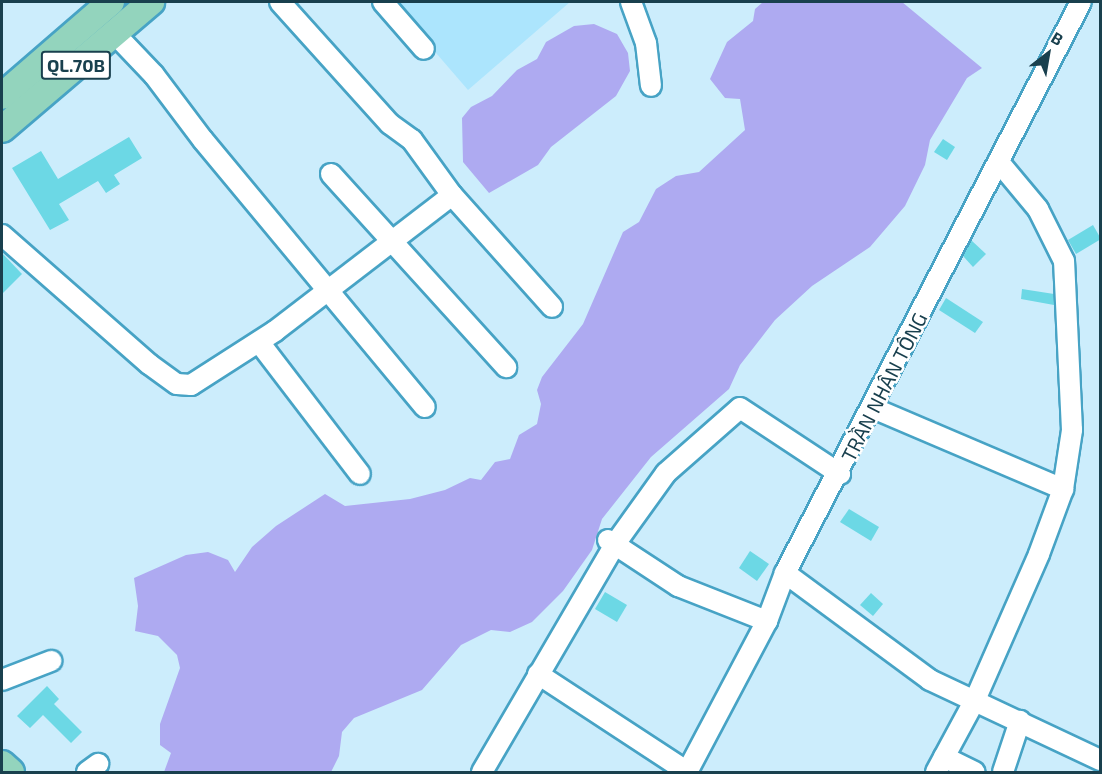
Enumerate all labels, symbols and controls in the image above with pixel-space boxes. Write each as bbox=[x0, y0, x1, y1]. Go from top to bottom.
north arrow bbox=[1018, 24, 1078, 84]
text: B bbox=[1048, 27, 1067, 49]
road number: QL.70B bbox=[40, 50, 112, 80]
street label: TRẦN NHÂN TÔNG bbox=[836, 308, 932, 466]

